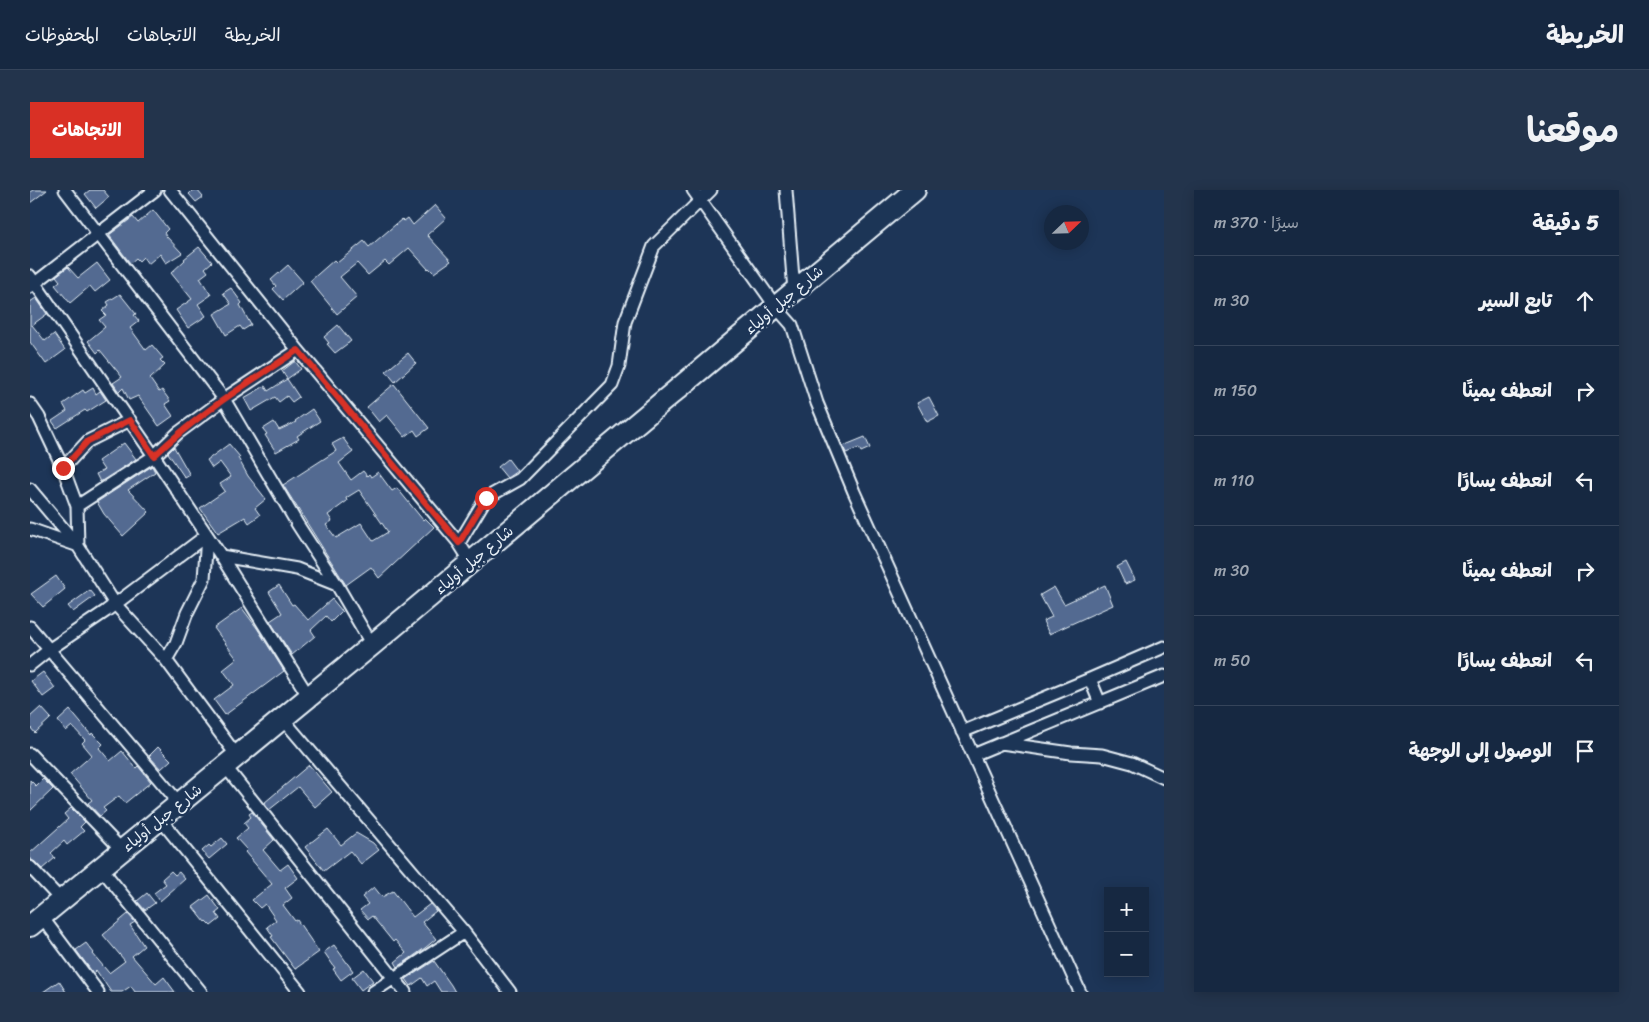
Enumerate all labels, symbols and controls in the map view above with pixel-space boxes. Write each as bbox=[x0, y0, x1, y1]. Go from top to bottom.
text: الخريطة bbox=[1546, 14, 1624, 56]
text: المحفوظات bbox=[25, 19, 99, 51]
text: الاتجاهات bbox=[127, 19, 197, 51]
text: الخريطة bbox=[225, 19, 281, 51]
text: موقعنا bbox=[1526, 99, 1619, 161]
button: الاتجاهات bbox=[30, 102, 144, 158]
text: 5 دقيقة bbox=[1532, 204, 1599, 242]
north arrow bbox=[1044, 205, 1089, 250]
text: سيرًا · 370 m bbox=[1214, 208, 1299, 237]
street label: شارع جبل أولياء bbox=[738, 259, 830, 341]
text: تابع السير bbox=[1479, 284, 1552, 317]
text: 30 m bbox=[1214, 286, 1249, 315]
icon: ahead bbox=[1571, 287, 1599, 315]
text: انعطف يمينًا bbox=[1462, 374, 1552, 407]
text: 150 m bbox=[1214, 376, 1257, 405]
icon: right bbox=[1571, 377, 1599, 405]
route end bbox=[52, 457, 75, 480]
text: انعطف يسارًا bbox=[1457, 464, 1552, 497]
text: 110 m bbox=[1214, 466, 1254, 495]
icon: left bbox=[1571, 467, 1599, 495]
route start bbox=[475, 487, 498, 510]
street label: شارع جبل أولياء bbox=[428, 519, 520, 601]
text: انعطف يمينًا bbox=[1462, 554, 1552, 587]
text: 30 m bbox=[1214, 556, 1249, 585]
icon: right bbox=[1571, 557, 1599, 585]
text: انعطف يسارًا bbox=[1457, 644, 1552, 677]
text: 50 m bbox=[1214, 646, 1250, 675]
icon: left bbox=[1571, 647, 1599, 675]
text: الوصول إلى الوجهة bbox=[1409, 734, 1552, 767]
icon: arrive bbox=[1571, 737, 1599, 765]
street label: شارع جبل أولياء bbox=[116, 777, 208, 859]
map controls bbox=[1104, 887, 1149, 977]
button: + bbox=[1104, 887, 1149, 932]
button: − bbox=[1104, 932, 1149, 977]

